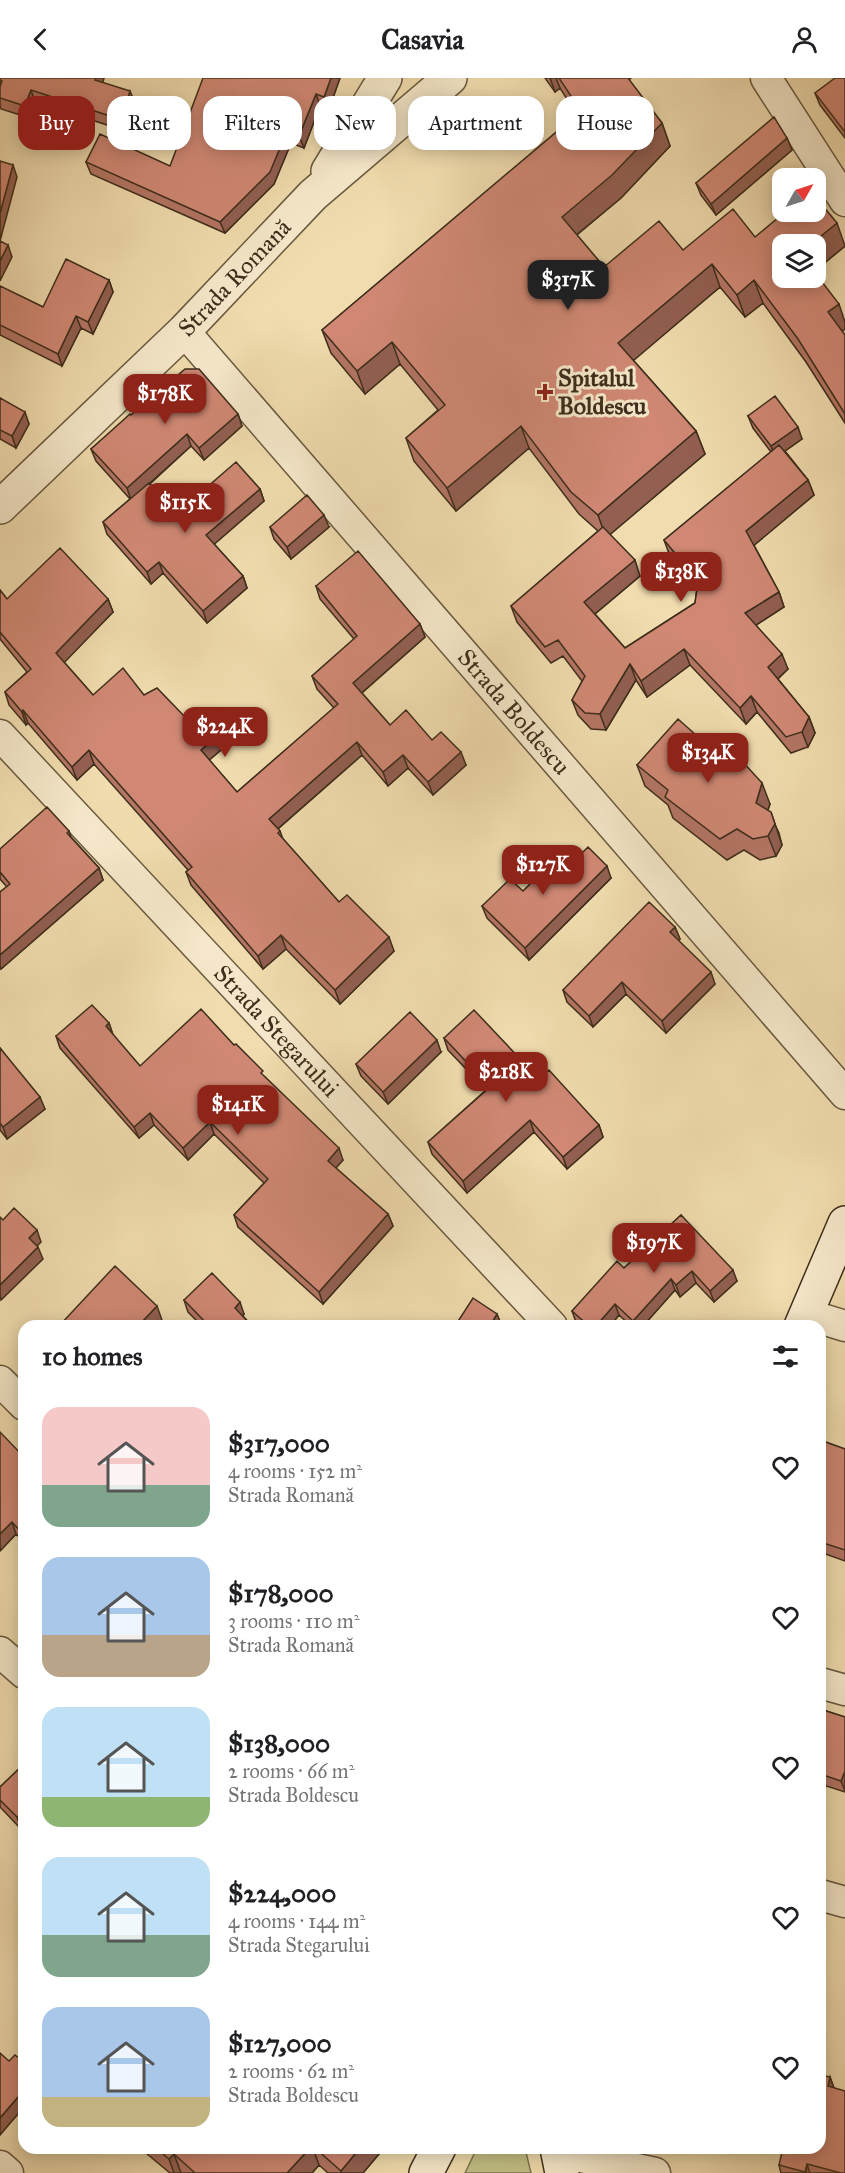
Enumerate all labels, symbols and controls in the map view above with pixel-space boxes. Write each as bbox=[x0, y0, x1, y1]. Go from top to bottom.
icon: back bbox=[24, 23, 57, 56]
text: Casavia bbox=[381, 23, 464, 56]
icon: person bbox=[788, 23, 821, 56]
chip: Buy bbox=[18, 96, 95, 150]
chip: Rent bbox=[107, 96, 191, 150]
chip: Filters bbox=[203, 96, 302, 150]
chip: New bbox=[314, 96, 396, 150]
chip: Apartment bbox=[408, 96, 544, 150]
chip: House bbox=[556, 96, 654, 150]
north arrow bbox=[772, 168, 826, 222]
map controls bbox=[772, 168, 826, 288]
street label: Strada Romană bbox=[172, 212, 298, 343]
button: layers bbox=[772, 234, 826, 288]
pin: $317K bbox=[526, 260, 610, 311]
text: $317K bbox=[542, 267, 594, 291]
place label: Spitalul Boldescu bbox=[558, 363, 646, 421]
pin: $178K bbox=[123, 374, 207, 425]
text: $178K bbox=[137, 381, 193, 405]
marker: Spitalul Boldescu bbox=[536, 383, 554, 401]
pin: $115K bbox=[143, 483, 227, 534]
text: $115K bbox=[159, 490, 211, 514]
pin: $138K bbox=[639, 552, 723, 603]
text: $138K bbox=[655, 559, 707, 583]
street label: Strada Boldescu bbox=[451, 643, 577, 781]
pin: $224K bbox=[183, 707, 267, 758]
text: $224K bbox=[197, 714, 254, 738]
pin: $134K bbox=[666, 733, 750, 784]
text: $134K bbox=[681, 740, 735, 764]
pin: $127K bbox=[501, 845, 585, 896]
text: $127K bbox=[516, 852, 570, 876]
street label: Strada Stegarului bbox=[207, 959, 346, 1104]
pin: $218K bbox=[464, 1052, 548, 1103]
text: $218K bbox=[479, 1059, 533, 1083]
pin: $141K bbox=[196, 1085, 280, 1136]
text: $141K bbox=[211, 1092, 265, 1116]
pin: $197K bbox=[612, 1223, 696, 1274]
text: $197K bbox=[626, 1230, 682, 1254]
text: 10 homes bbox=[42, 1340, 143, 1372]
icon: filters bbox=[769, 1340, 802, 1373]
text: $317,000 bbox=[228, 1427, 330, 1459]
icon: home bbox=[90, 1431, 162, 1503]
icon: heart bbox=[769, 1451, 802, 1484]
text: 4 rooms · 152 m² bbox=[228, 1459, 362, 1483]
text: Strada Romană bbox=[228, 1483, 354, 1507]
text: $178,000 bbox=[228, 1577, 334, 1609]
icon: home bbox=[90, 1581, 162, 1653]
icon: heart bbox=[769, 1601, 802, 1634]
text: 3 rooms · 110 m² bbox=[228, 1609, 359, 1633]
text: Strada Romană bbox=[228, 1633, 354, 1657]
text: $138,000 bbox=[228, 1727, 330, 1759]
icon: home bbox=[90, 1731, 162, 1803]
icon: heart bbox=[769, 1751, 802, 1784]
text: 2 rooms · 66 m² bbox=[228, 1759, 354, 1783]
text: Strada Boldescu bbox=[228, 1783, 359, 1807]
text: $224,000 bbox=[228, 1877, 336, 1909]
icon: home bbox=[90, 1881, 162, 1953]
icon: heart bbox=[769, 1901, 802, 1934]
text: 4 rooms · 144 m² bbox=[228, 1909, 365, 1933]
text: Strada Stegarului bbox=[228, 1933, 370, 1957]
text: $127,000 bbox=[228, 2027, 332, 2059]
icon: home bbox=[90, 2031, 162, 2103]
icon: heart bbox=[769, 2051, 802, 2084]
text: 2 rooms · 62 m² bbox=[228, 2059, 354, 2083]
text: Strada Boldescu bbox=[228, 2083, 359, 2107]

